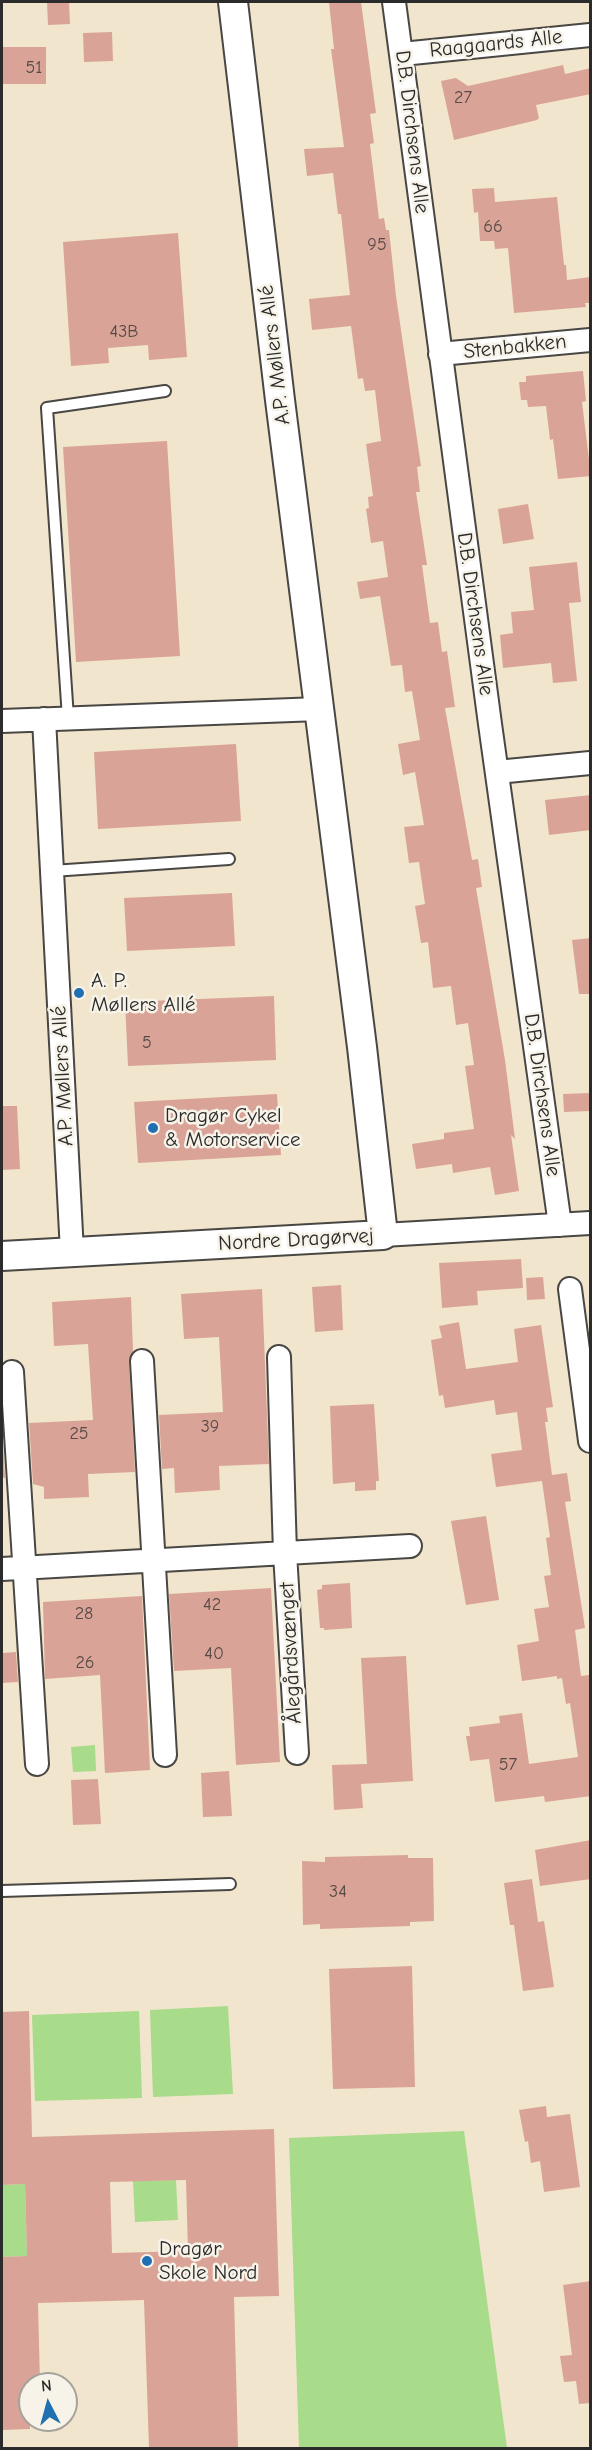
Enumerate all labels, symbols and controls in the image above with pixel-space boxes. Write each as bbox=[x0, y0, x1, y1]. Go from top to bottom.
street label: Raagaards Alle bbox=[428, 25, 564, 63]
street label: D.B. Dirchsens Alle bbox=[389, 49, 435, 215]
house number: 51 bbox=[26, 57, 42, 79]
house number: 27 bbox=[454, 87, 472, 109]
house number: 66 bbox=[483, 216, 503, 238]
house number: 95 bbox=[367, 234, 387, 256]
street label: A.P. Møllers Allé bbox=[254, 284, 296, 426]
house number: 43B bbox=[110, 321, 138, 343]
street label: Stenbakken bbox=[462, 329, 568, 365]
street label: D.B. Dirchsens Alle bbox=[451, 531, 499, 697]
place label: A. P. Møllers Allé bbox=[91, 968, 195, 1018]
marker: A. P. Møllers Allé bbox=[72, 986, 86, 1000]
street label: A.P. Møllers Allé bbox=[47, 1005, 79, 1147]
street label: D.B. Dirchsens Alle bbox=[518, 1012, 566, 1178]
house number: 5 bbox=[142, 1032, 152, 1054]
place label: Dragør Cykel & Motorservice bbox=[165, 1103, 301, 1153]
marker: Dragør Cykel & Motorservice bbox=[146, 1121, 160, 1135]
street label: Nordre Dragørvej bbox=[218, 1223, 374, 1257]
house number: 39 bbox=[201, 1416, 219, 1438]
house number: 25 bbox=[69, 1423, 89, 1445]
street label: Ålegårdsvænget bbox=[275, 1582, 307, 1724]
house number: 42 bbox=[203, 1594, 221, 1616]
house number: 28 bbox=[75, 1603, 93, 1625]
house number: 40 bbox=[204, 1643, 224, 1665]
house number: 26 bbox=[75, 1652, 95, 1674]
house number: 57 bbox=[499, 1754, 517, 1776]
house number: 34 bbox=[329, 1881, 347, 1903]
place label: Dragør Skole Nord bbox=[159, 2236, 257, 2286]
marker: Dragør Skole Nord bbox=[140, 2254, 154, 2268]
north arrow bbox=[18, 2372, 78, 2432]
text: N bbox=[40, 2377, 52, 2396]

